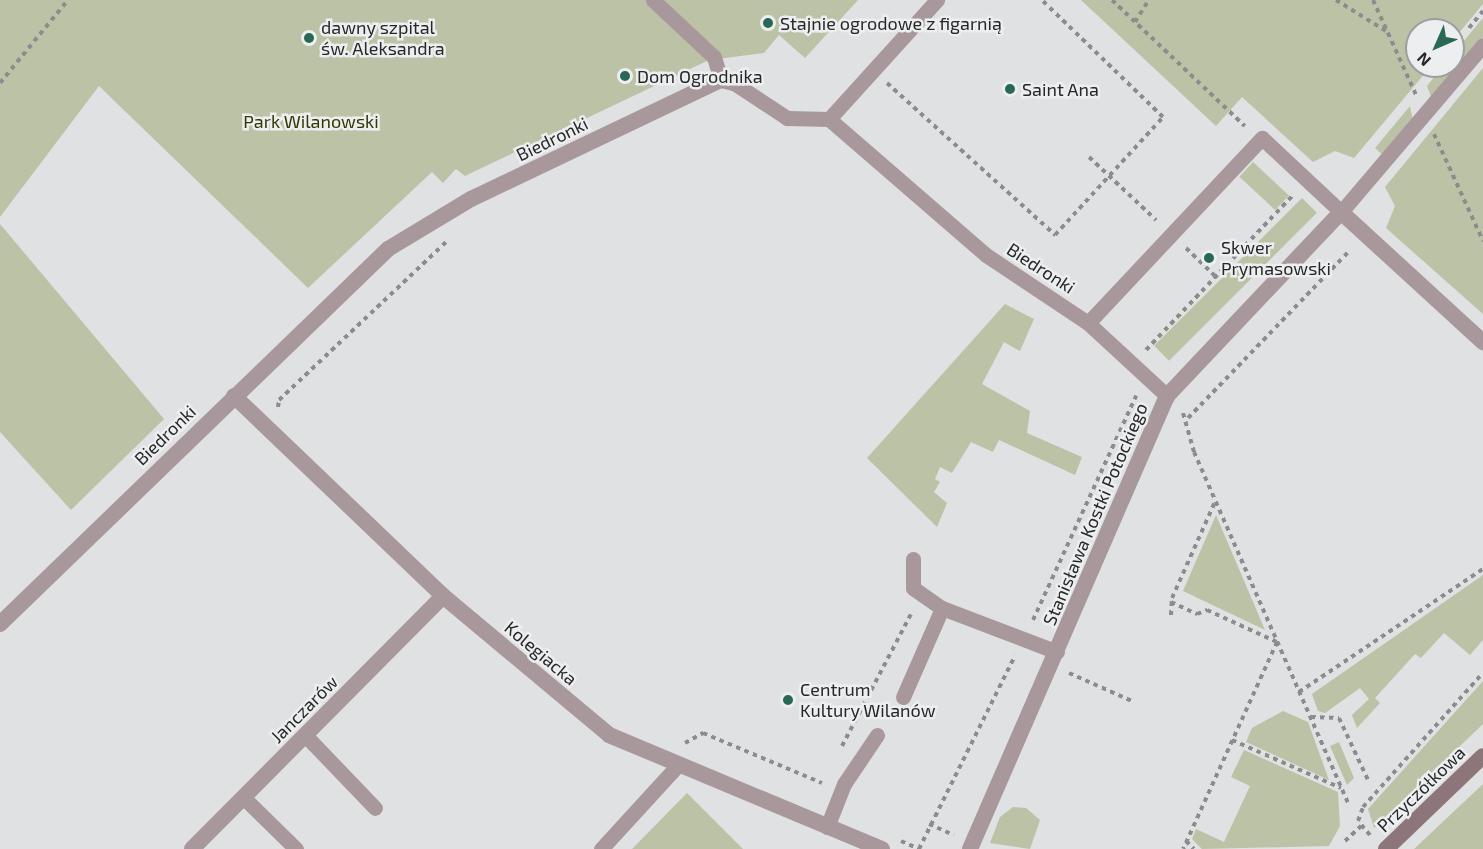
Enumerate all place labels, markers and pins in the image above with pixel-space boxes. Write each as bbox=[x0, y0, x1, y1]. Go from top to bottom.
place label: Stajnie ogrodowe z figarnią bbox=[780, 12, 1002, 34]
marker: Stajnie ogrodowe z figarnią bbox=[761, 16, 775, 30]
place label: dawny szpital św. Aleksandra bbox=[321, 17, 445, 60]
marker: dawny szpital św. Aleksandra bbox=[302, 31, 316, 45]
place label: Dom Ogrodnika bbox=[637, 65, 763, 87]
marker: Dom Ogrodnika bbox=[618, 69, 632, 83]
place label: Saint Ana bbox=[1022, 78, 1099, 100]
marker: Saint Ana bbox=[1003, 82, 1017, 96]
place label: Skwer Prymasowski bbox=[1221, 237, 1331, 280]
marker: Skwer Prymasowski bbox=[1202, 251, 1216, 265]
place label: Centrum Kultury Wilanów bbox=[800, 679, 936, 722]
marker: Centrum Kultury Wilanów bbox=[781, 693, 795, 707]

